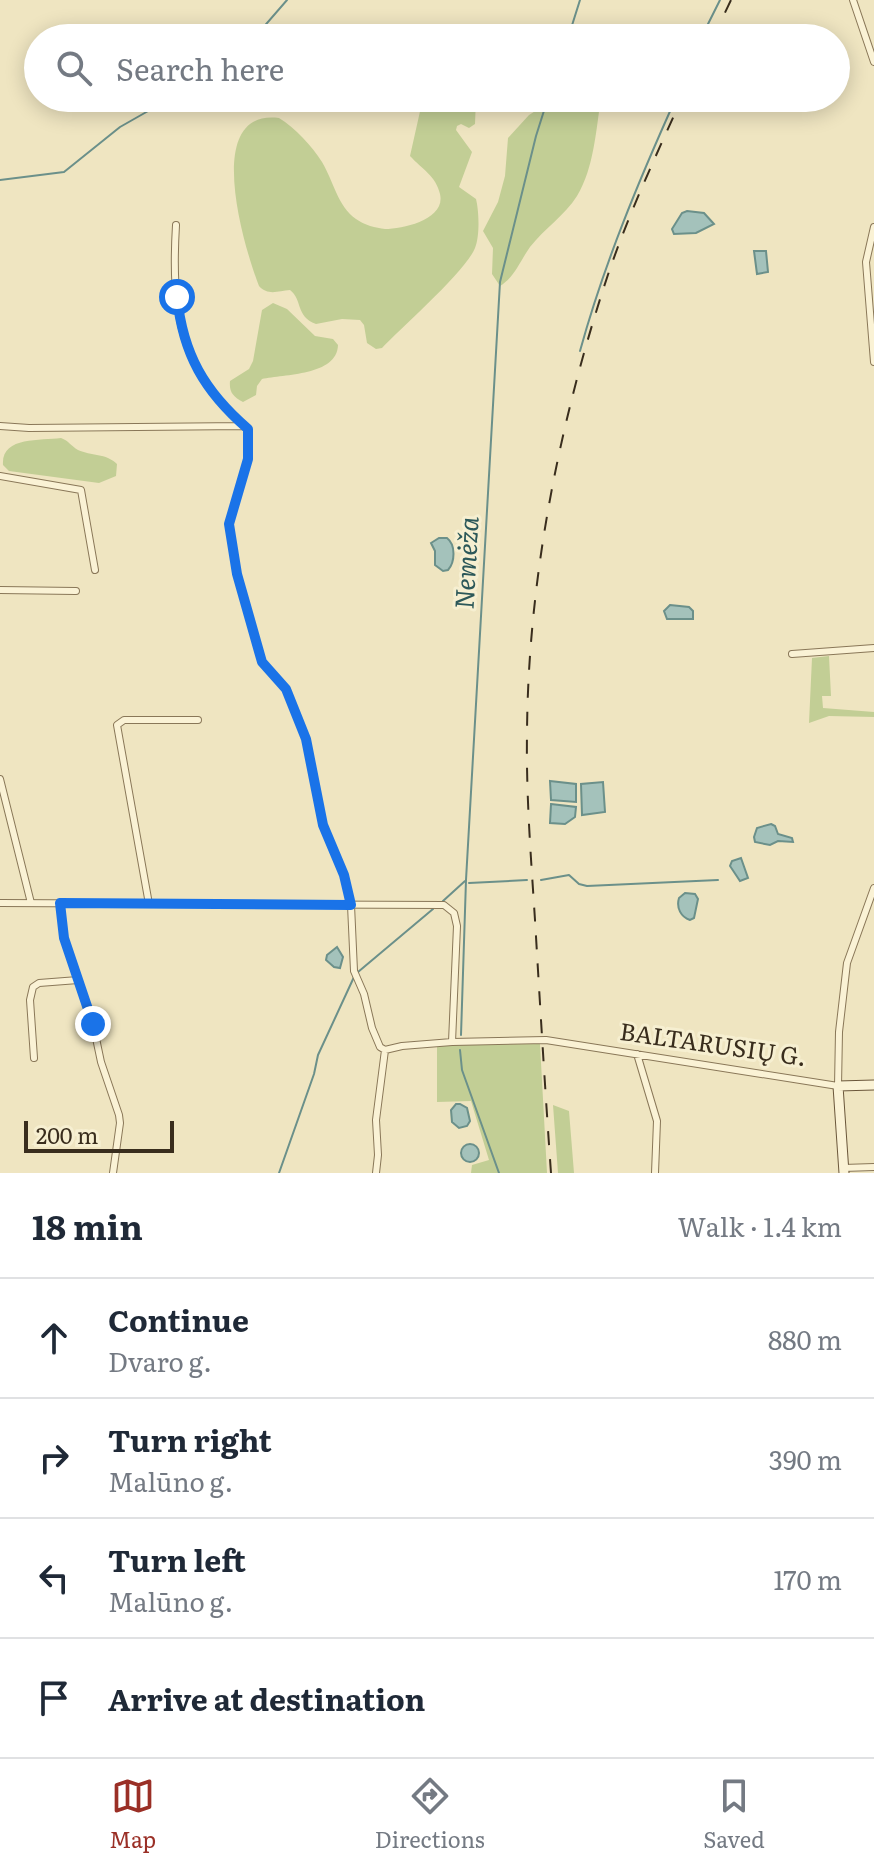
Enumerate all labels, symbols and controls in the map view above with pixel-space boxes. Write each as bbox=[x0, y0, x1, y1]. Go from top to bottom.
search box bbox=[24, 24, 850, 112]
icon: search bbox=[52, 46, 96, 90]
text: Search here bbox=[116, 46, 284, 90]
route start bbox=[159, 279, 195, 315]
water label: Nemėža bbox=[443, 515, 486, 610]
route end bbox=[75, 1006, 111, 1042]
street label: BALTARUSIŲ G. bbox=[618, 1012, 809, 1073]
scale bar bbox=[24, 1117, 174, 1153]
text: 200 m bbox=[36, 1118, 98, 1151]
text: 18 min bbox=[32, 1200, 143, 1250]
text: Walk · 1.4 km bbox=[678, 1206, 842, 1245]
text: Continue bbox=[108, 1297, 249, 1341]
icon: ahead bbox=[32, 1316, 76, 1360]
text: 880 m bbox=[768, 1319, 842, 1358]
text: Dvaro g. bbox=[108, 1341, 212, 1380]
text: Turn right bbox=[108, 1417, 272, 1461]
icon: right bbox=[32, 1436, 76, 1480]
text: 390 m bbox=[769, 1439, 842, 1478]
text: Malūno g. bbox=[108, 1461, 233, 1500]
text: Turn left bbox=[108, 1537, 246, 1581]
icon: left bbox=[32, 1556, 76, 1600]
text: 170 m bbox=[774, 1559, 842, 1598]
text: Malūno g. bbox=[108, 1581, 233, 1620]
icon: arrive bbox=[32, 1676, 76, 1720]
text: Arrive at destination bbox=[108, 1676, 425, 1720]
tab: Map bbox=[109, 1774, 156, 1855]
tab: Directions bbox=[375, 1774, 485, 1855]
tab: Saved bbox=[703, 1774, 765, 1855]

